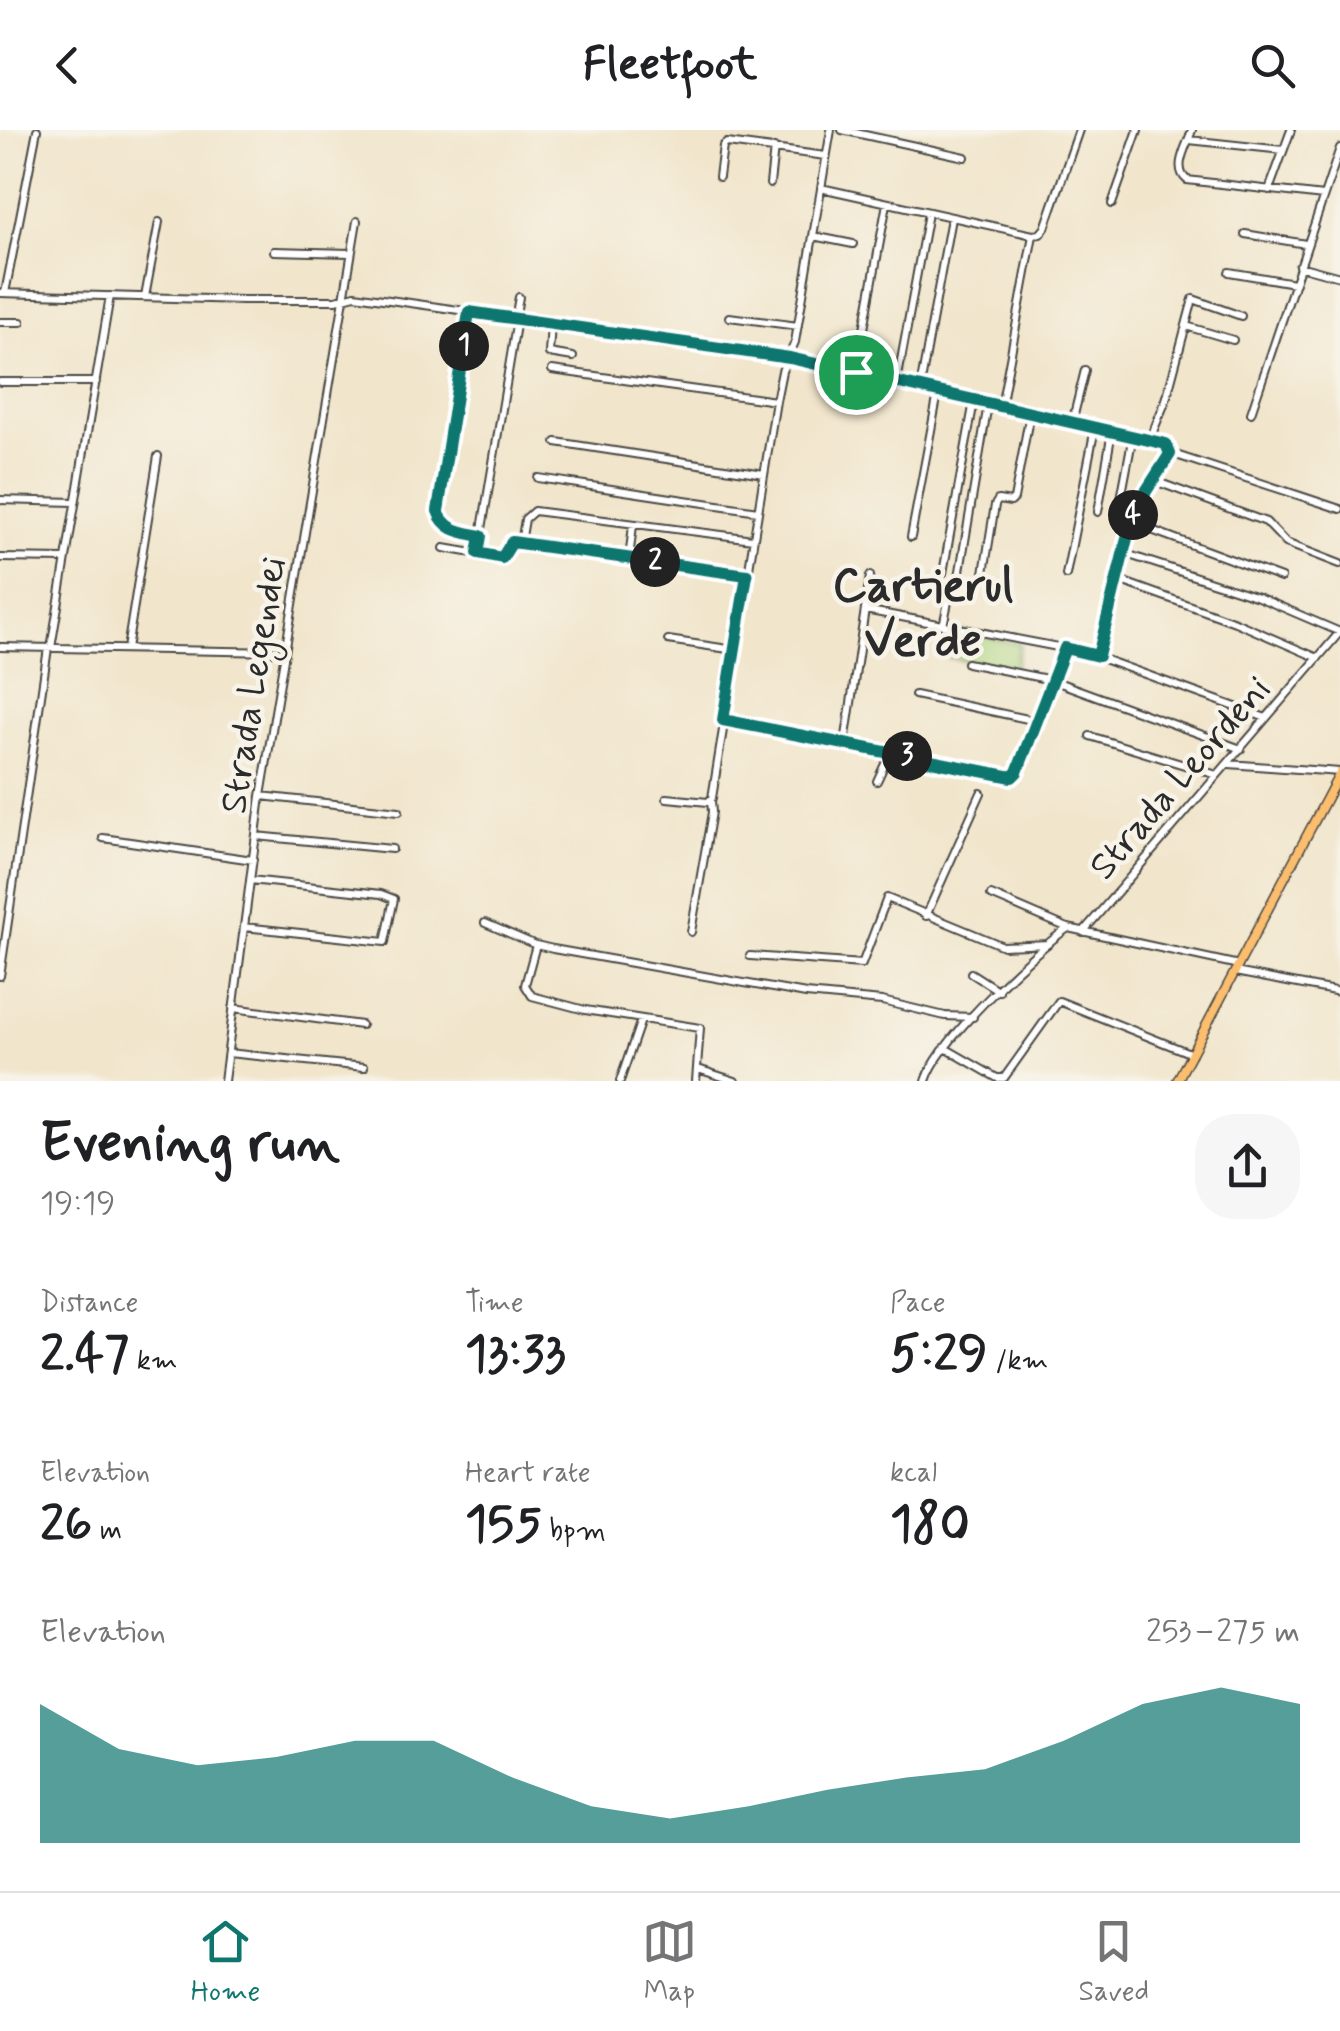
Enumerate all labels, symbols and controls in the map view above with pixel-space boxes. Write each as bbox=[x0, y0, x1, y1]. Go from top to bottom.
text: Fleetfoot bbox=[583, 36, 757, 95]
icon: back bbox=[40, 38, 95, 93]
icon: search bbox=[1245, 38, 1300, 93]
pin: 1 bbox=[439, 321, 489, 371]
text: 1 bbox=[458, 327, 470, 364]
pin bbox=[814, 330, 899, 415]
icon: arrive bbox=[829, 345, 884, 400]
pin: 4 bbox=[1108, 490, 1158, 540]
text: 4 bbox=[1125, 496, 1141, 533]
pin: 2 bbox=[630, 537, 680, 587]
text: 2 bbox=[648, 543, 662, 580]
street label: Strada Legendei bbox=[210, 554, 303, 818]
district label: Cartierul Verde bbox=[833, 555, 1013, 673]
street label: Strada Leordeni bbox=[1079, 667, 1283, 891]
pin: 3 bbox=[882, 731, 932, 781]
text: 3 bbox=[901, 737, 913, 774]
text: Evening run bbox=[40, 1109, 340, 1181]
button: share bbox=[1195, 1114, 1300, 1219]
text: 19:19 bbox=[40, 1183, 115, 1225]
text: Distance bbox=[40, 1285, 138, 1322]
text: Time bbox=[465, 1285, 524, 1322]
text: Pace bbox=[890, 1285, 946, 1322]
text: 2.47 bbox=[40, 1322, 129, 1388]
text: 13:33 bbox=[465, 1322, 566, 1388]
text: 5:29 bbox=[890, 1322, 988, 1388]
text: km bbox=[129, 1343, 178, 1380]
text: /km bbox=[988, 1343, 1048, 1380]
text: Elevation bbox=[40, 1455, 150, 1492]
text: Heart rate bbox=[465, 1455, 591, 1492]
text: kcal bbox=[890, 1455, 937, 1492]
text: 26 bbox=[40, 1492, 92, 1558]
text: 155 bbox=[465, 1492, 542, 1558]
text: 180 bbox=[890, 1492, 970, 1558]
text: m bbox=[92, 1513, 122, 1550]
text: bpm bbox=[542, 1513, 606, 1550]
text: Elevation bbox=[40, 1611, 166, 1653]
text: 253–275 m bbox=[1146, 1611, 1300, 1653]
tab: Home bbox=[191, 1914, 260, 2011]
tab: Map bbox=[642, 1914, 697, 2011]
tab: Saved bbox=[1078, 1914, 1149, 2011]

